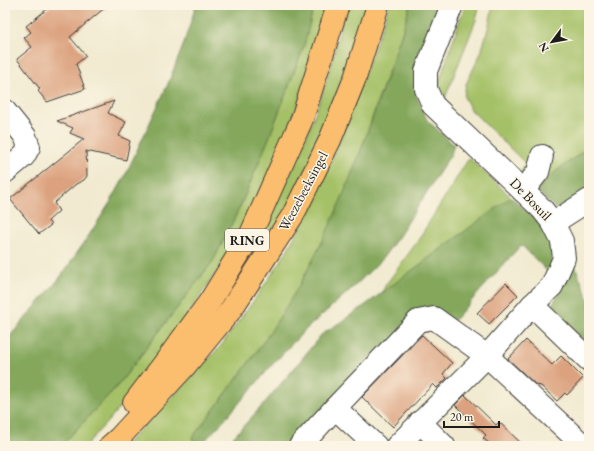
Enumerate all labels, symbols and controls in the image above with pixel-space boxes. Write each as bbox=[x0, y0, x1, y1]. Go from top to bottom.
north arrow bbox=[532, 22, 572, 62]
text: N bbox=[535, 40, 552, 55]
street label: Weezebeeksingel bbox=[274, 147, 332, 234]
street label: De Bosuil bbox=[506, 174, 556, 225]
road number: RING bbox=[225, 229, 269, 251]
scale bar bbox=[444, 403, 499, 429]
text: 20 m bbox=[450, 409, 474, 425]

